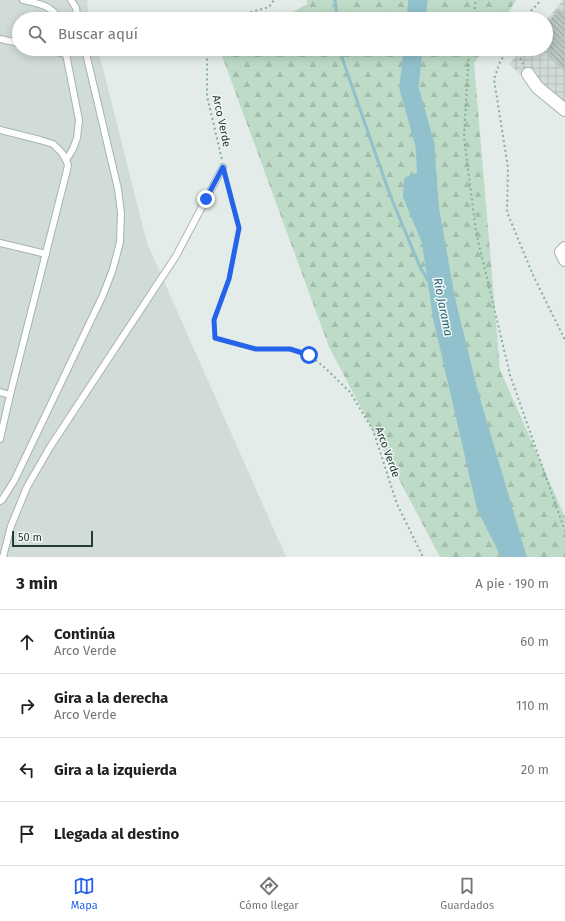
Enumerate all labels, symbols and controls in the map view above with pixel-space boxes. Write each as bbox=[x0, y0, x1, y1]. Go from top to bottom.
search box bbox=[12, 12, 553, 56]
icon: search bbox=[26, 23, 48, 45]
text: Buscar aquí bbox=[58, 25, 138, 43]
street label: Arco Verde bbox=[210, 94, 233, 148]
route end bbox=[197, 190, 215, 208]
water label: Río Jarama bbox=[430, 277, 456, 337]
route start bbox=[300, 346, 318, 364]
street label: Arco Verde bbox=[372, 425, 403, 479]
scale bar bbox=[12, 529, 93, 548]
text: 50 m bbox=[18, 531, 42, 544]
text: 3 min bbox=[16, 573, 58, 594]
text: A pie · 190 m bbox=[475, 576, 549, 591]
text: Continúa bbox=[54, 625, 115, 643]
icon: ahead bbox=[16, 631, 38, 653]
text: 60 m bbox=[520, 634, 549, 649]
text: Arco Verde bbox=[54, 643, 117, 658]
text: Gira a la derecha bbox=[54, 689, 168, 707]
icon: right bbox=[16, 695, 38, 717]
text: 110 m bbox=[516, 698, 549, 713]
text: Arco Verde bbox=[54, 707, 117, 722]
icon: left bbox=[16, 759, 38, 781]
text: Gira a la izquierda bbox=[54, 761, 177, 779]
text: 20 m bbox=[521, 762, 549, 777]
icon: arrive bbox=[16, 823, 38, 845]
text: Llegada al destino bbox=[54, 825, 179, 843]
tab: Mapa bbox=[71, 875, 98, 912]
tab: Cómo llegar bbox=[239, 875, 299, 912]
tab: Guardados bbox=[440, 875, 494, 912]

